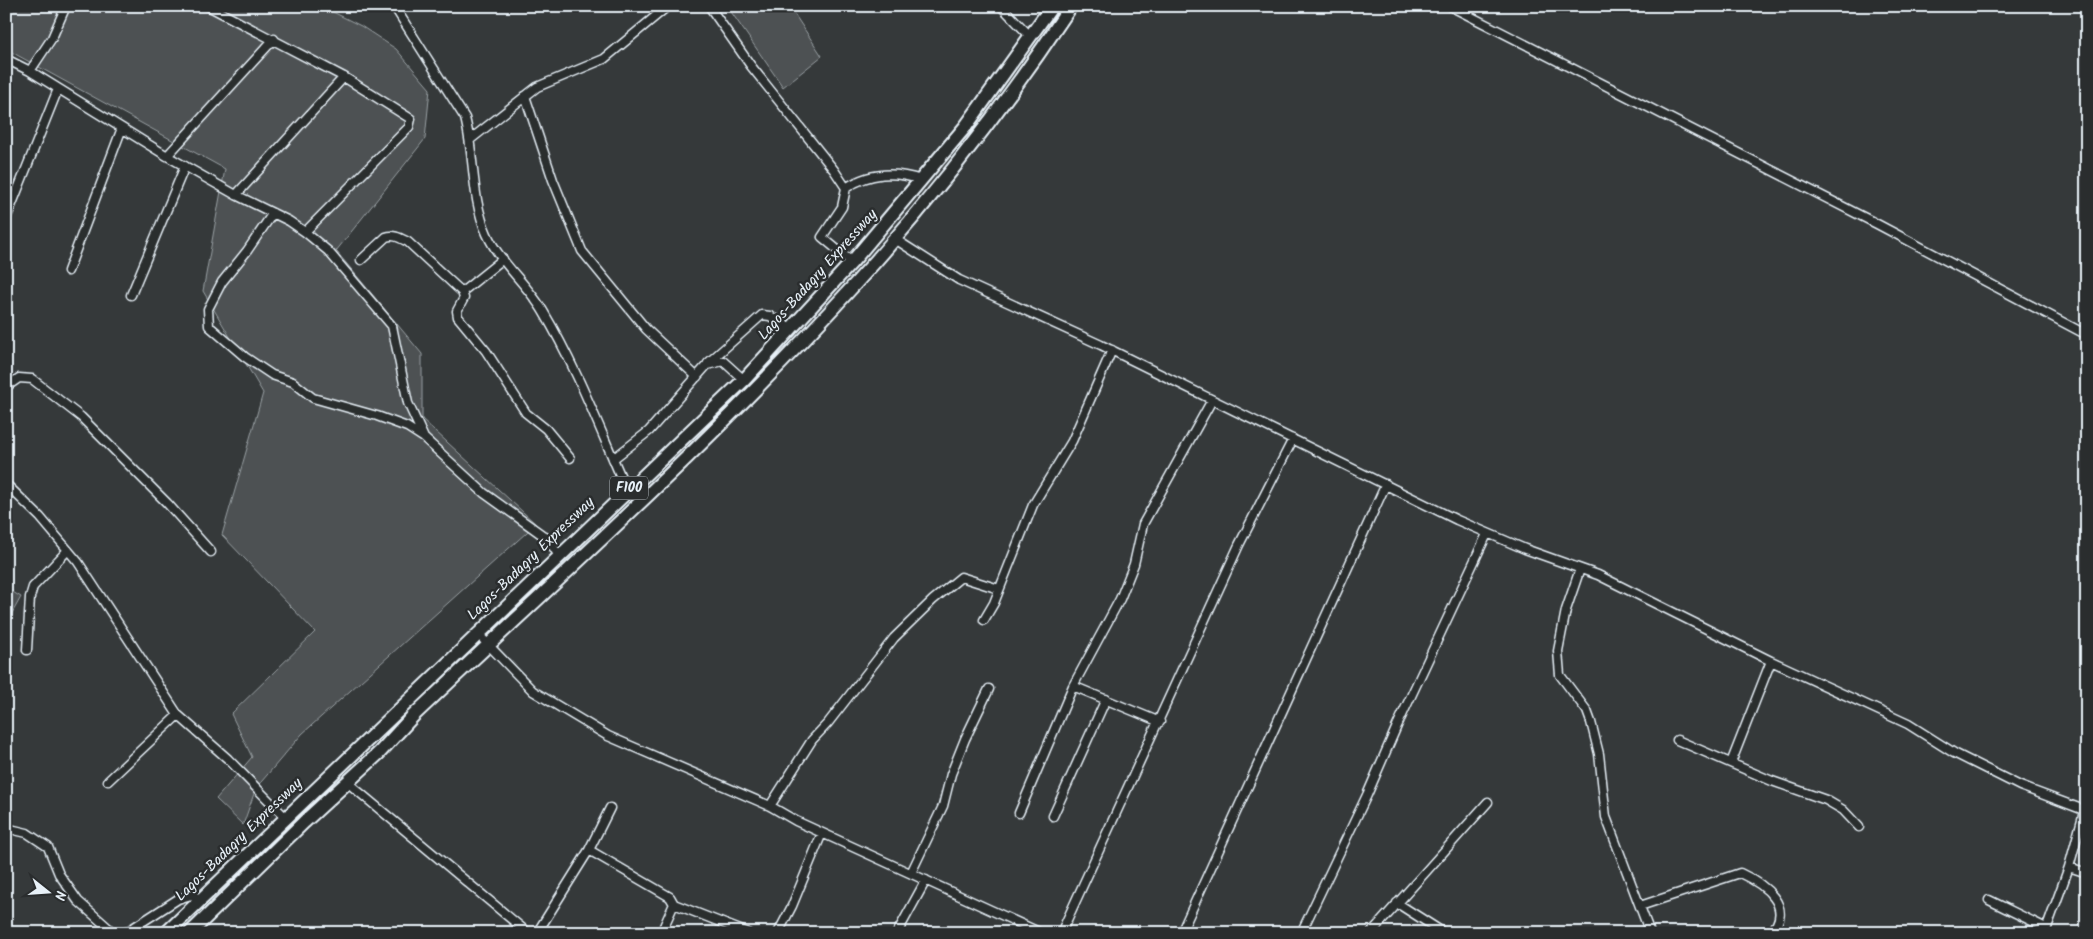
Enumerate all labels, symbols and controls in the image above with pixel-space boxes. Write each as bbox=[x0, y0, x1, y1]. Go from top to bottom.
street label: Lagos-Badagry Expressway bbox=[752, 203, 884, 346]
road number: F100 bbox=[610, 476, 648, 499]
street label: Lagos-Badagry Expressway bbox=[462, 491, 601, 627]
street label: Lagos-Badagry Expressway bbox=[170, 772, 309, 908]
north arrow bbox=[22, 866, 72, 916]
text: N bbox=[48, 888, 71, 903]

